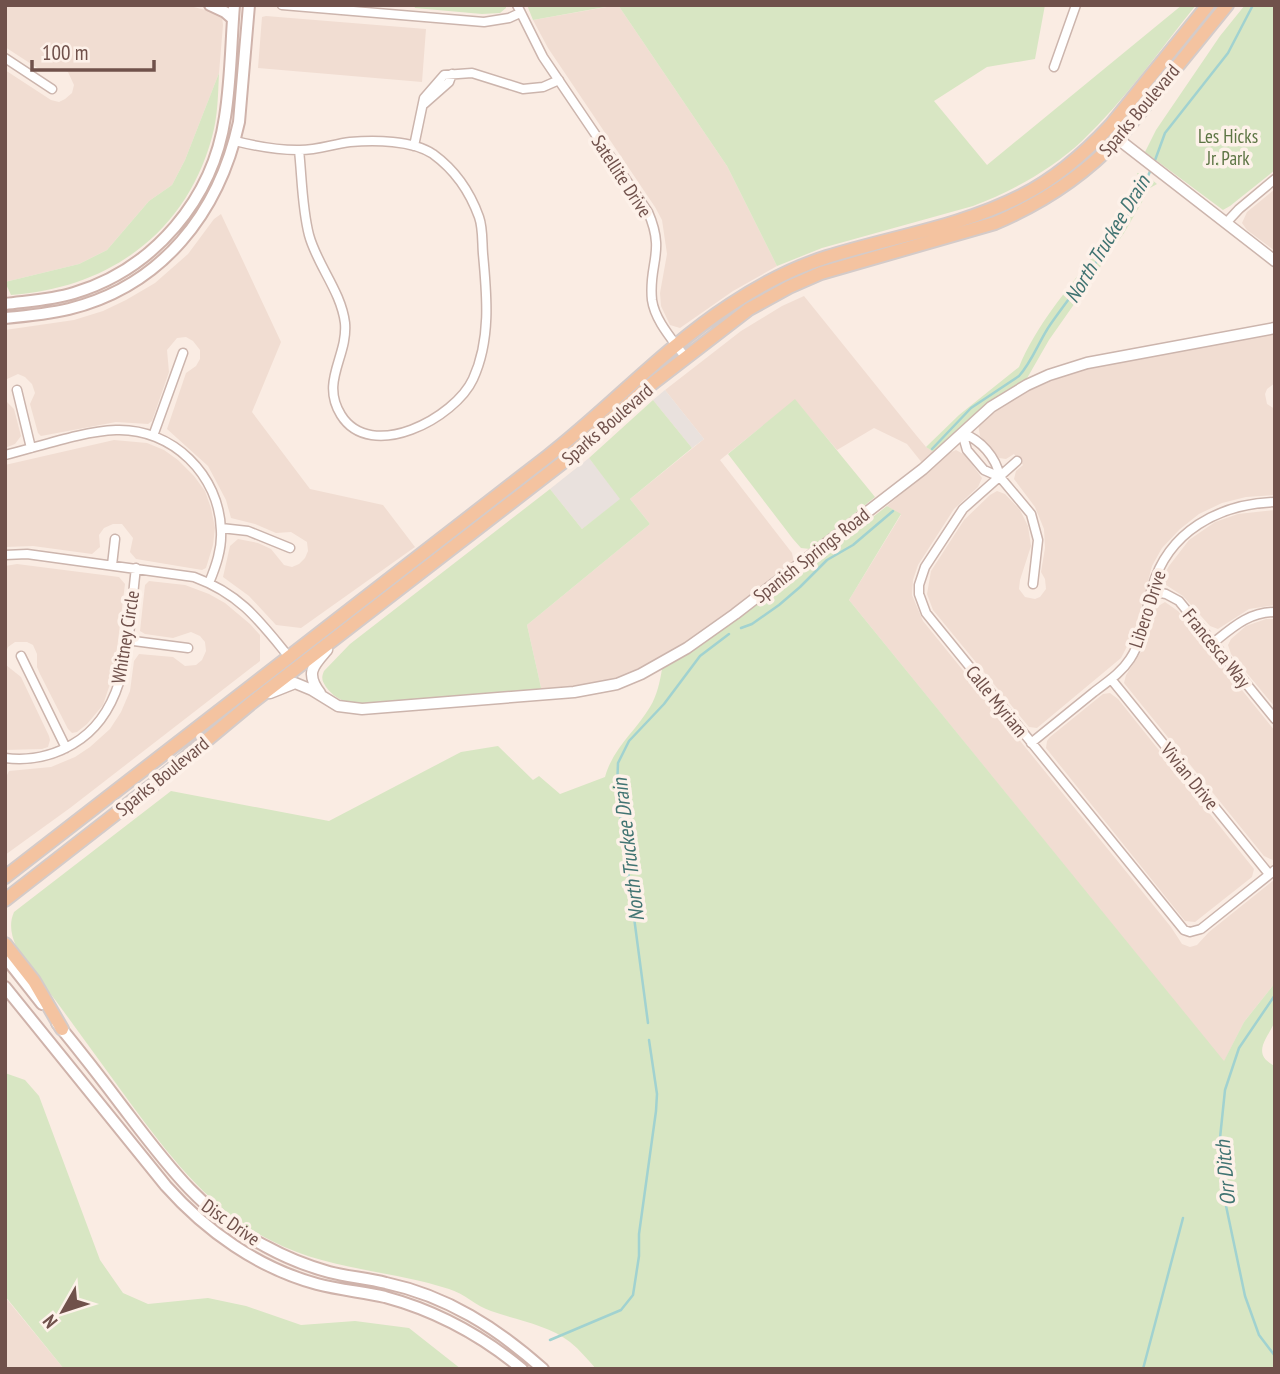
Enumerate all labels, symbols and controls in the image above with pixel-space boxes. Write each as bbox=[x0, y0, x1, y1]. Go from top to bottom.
scale bar bbox=[32, 28, 154, 72]
text: 100 m bbox=[42, 39, 88, 66]
street label: Sparks Boulevard bbox=[1094, 59, 1184, 161]
park label: Les Hicks Jr. Park bbox=[1198, 124, 1258, 170]
street label: Satellite Drive bbox=[587, 130, 657, 222]
water label: North Truckee Drain bbox=[1058, 169, 1157, 308]
street label: Sparks Boulevard bbox=[557, 378, 657, 470]
street label: Spanish Springs Road bbox=[748, 502, 874, 608]
street label: Libero Drive bbox=[1123, 567, 1171, 651]
street label: Whitney Circle bbox=[106, 589, 144, 685]
street label: Francesca Way bbox=[1178, 604, 1257, 693]
street label: Calle Myriam bbox=[961, 660, 1033, 742]
street label: Sparks Boulevard bbox=[111, 731, 213, 821]
street label: Vivian Drive bbox=[1155, 737, 1224, 814]
water label: North Truckee Drain bbox=[606, 775, 650, 923]
water label: Orr Ditch bbox=[1209, 1138, 1241, 1207]
street label: Disc Drive bbox=[197, 1193, 265, 1251]
north arrow bbox=[28, 1276, 98, 1346]
text: N bbox=[37, 1310, 62, 1333]

